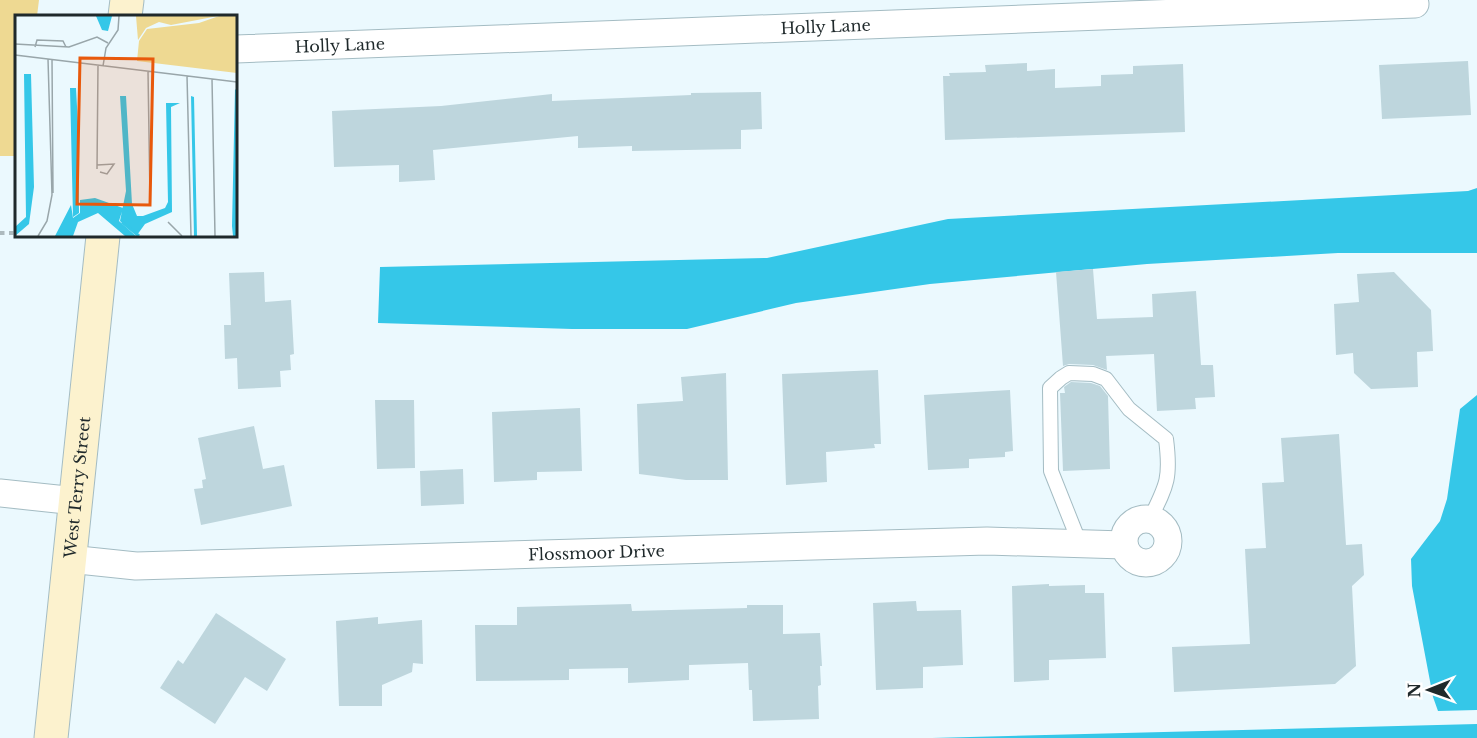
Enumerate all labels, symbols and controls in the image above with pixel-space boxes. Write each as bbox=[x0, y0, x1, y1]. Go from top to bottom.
inset map bbox=[15, 15, 237, 237]
street label: Holly Lane bbox=[780, 15, 871, 38]
street label: Holly Lane bbox=[294, 33, 385, 57]
street label: West Terry Street bbox=[60, 416, 94, 560]
street label: Flossmoor Drive bbox=[528, 540, 665, 564]
north arrow bbox=[1399, 660, 1459, 720]
text: N bbox=[1404, 683, 1424, 698]

